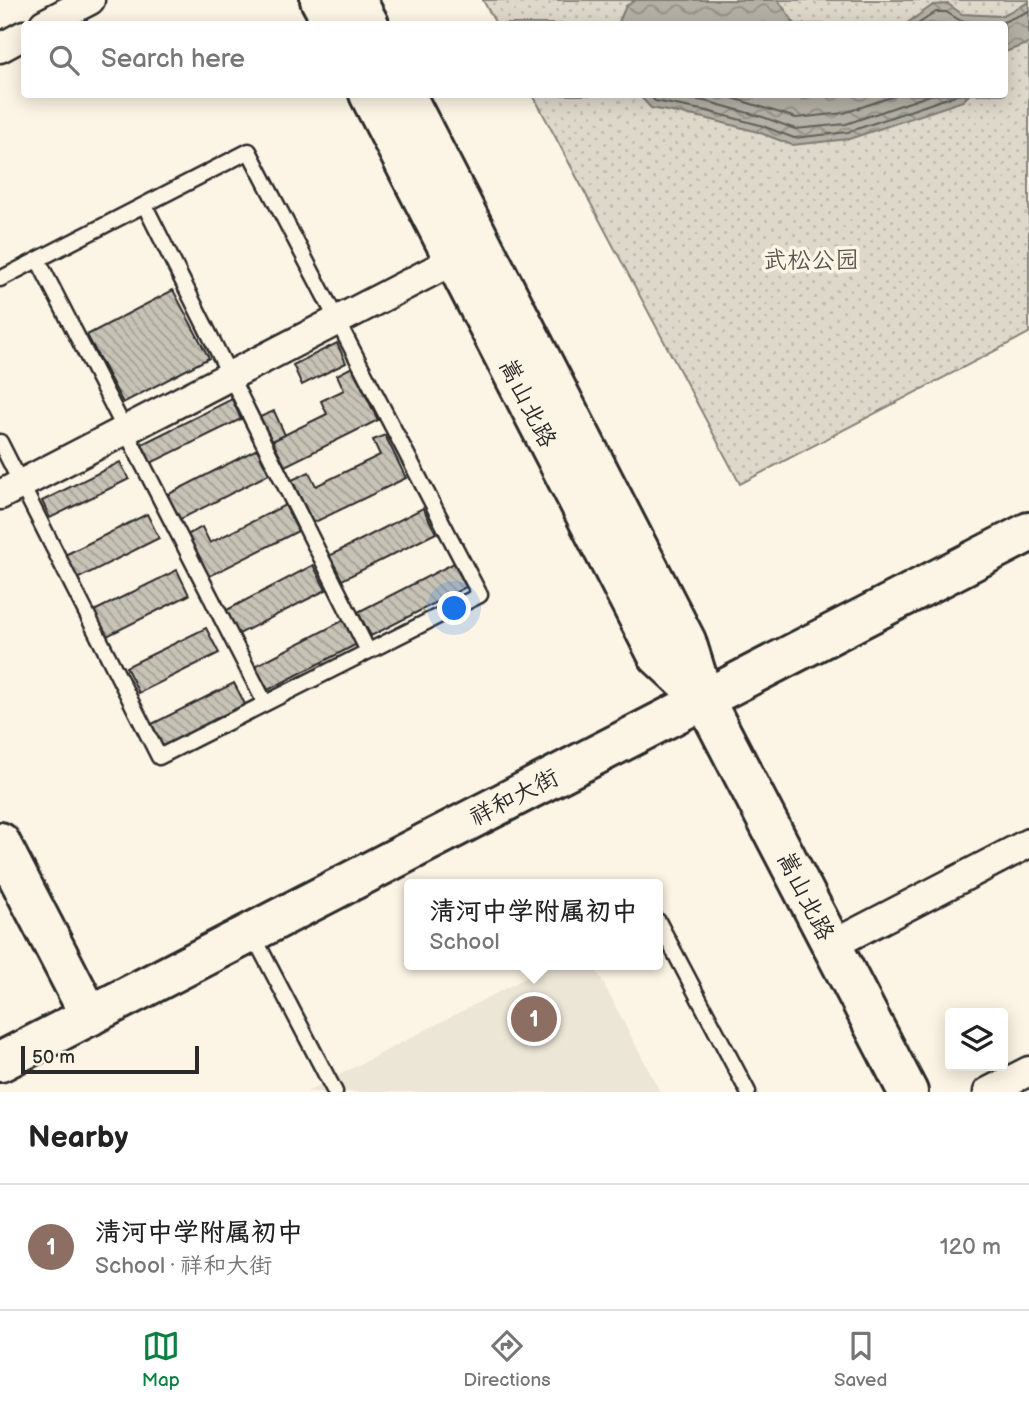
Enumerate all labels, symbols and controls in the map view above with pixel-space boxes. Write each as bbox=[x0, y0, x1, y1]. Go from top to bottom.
search box bbox=[21, 21, 1008, 98]
icon: search bbox=[45, 41, 83, 79]
text: Search here bbox=[101, 44, 245, 75]
park label: 武松公园 bbox=[763, 246, 859, 275]
street label: 嵩山北路 bbox=[493, 354, 562, 453]
your location bbox=[437, 591, 471, 625]
street label: 祥和大街 bbox=[465, 763, 564, 832]
street label: 嵩山北路 bbox=[771, 847, 840, 946]
popup bbox=[404, 879, 663, 970]
text: 清河中学附属初中 bbox=[429, 897, 638, 928]
text: School bbox=[429, 928, 500, 956]
pin: 1 bbox=[511, 993, 557, 1045]
map controls bbox=[945, 1008, 1008, 1071]
button: layers bbox=[945, 1008, 1008, 1071]
scale bar bbox=[21, 1043, 200, 1075]
text: 50 m bbox=[32, 1046, 75, 1069]
text: Nearby bbox=[28, 1120, 128, 1156]
text: 清河中学附属初中 bbox=[95, 1218, 303, 1249]
text: 1 bbox=[46, 1233, 56, 1261]
text: 120 m bbox=[940, 1233, 1001, 1261]
text: School · 祥和大街 bbox=[95, 1252, 272, 1280]
tab: Map bbox=[142, 1327, 180, 1392]
tab: Directions bbox=[463, 1327, 551, 1392]
tab: Saved bbox=[834, 1327, 887, 1392]

